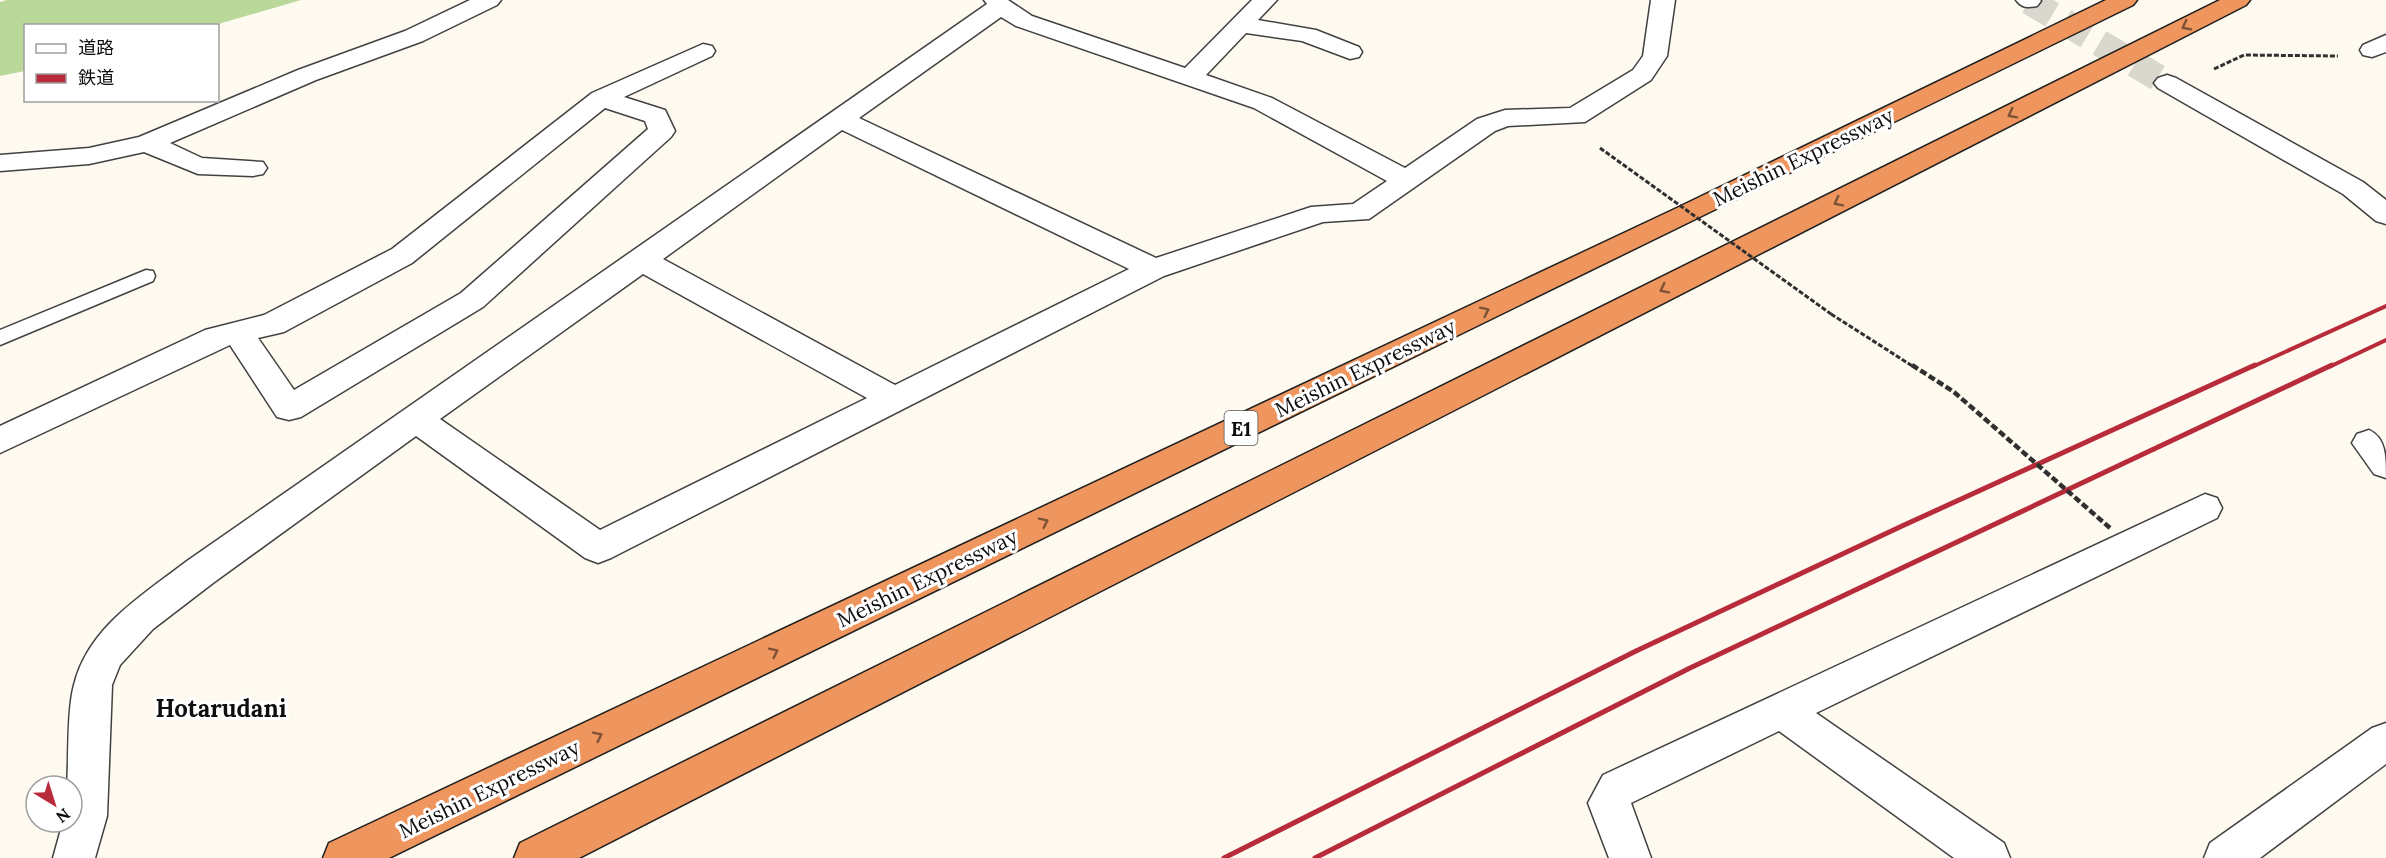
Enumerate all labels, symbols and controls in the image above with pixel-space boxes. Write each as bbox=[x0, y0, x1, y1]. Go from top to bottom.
one-way arrow bbox=[2182, 19, 2193, 31]
legend bbox=[24, 24, 219, 102]
text: 道路 bbox=[78, 36, 114, 59]
text: 鉄道 bbox=[78, 66, 114, 89]
street label: Meishin Expressway bbox=[1708, 102, 1898, 212]
one-way arrow bbox=[2008, 107, 2018, 118]
one-way arrow bbox=[1833, 194, 1844, 206]
one-way arrow bbox=[1659, 282, 1670, 294]
one-way arrow bbox=[1479, 306, 1490, 318]
street label: Meishin Expressway bbox=[1270, 313, 1460, 423]
road number: E1 bbox=[1224, 411, 1258, 445]
one-way arrow bbox=[1038, 518, 1049, 530]
street label: Meishin Expressway bbox=[832, 523, 1022, 633]
one-way arrow bbox=[767, 648, 778, 659]
district label: Hotarudani bbox=[155, 693, 287, 724]
one-way arrow bbox=[591, 732, 602, 744]
street label: Meishin Expressway bbox=[394, 734, 584, 844]
north arrow bbox=[24, 774, 84, 834]
text: N bbox=[52, 804, 74, 828]

